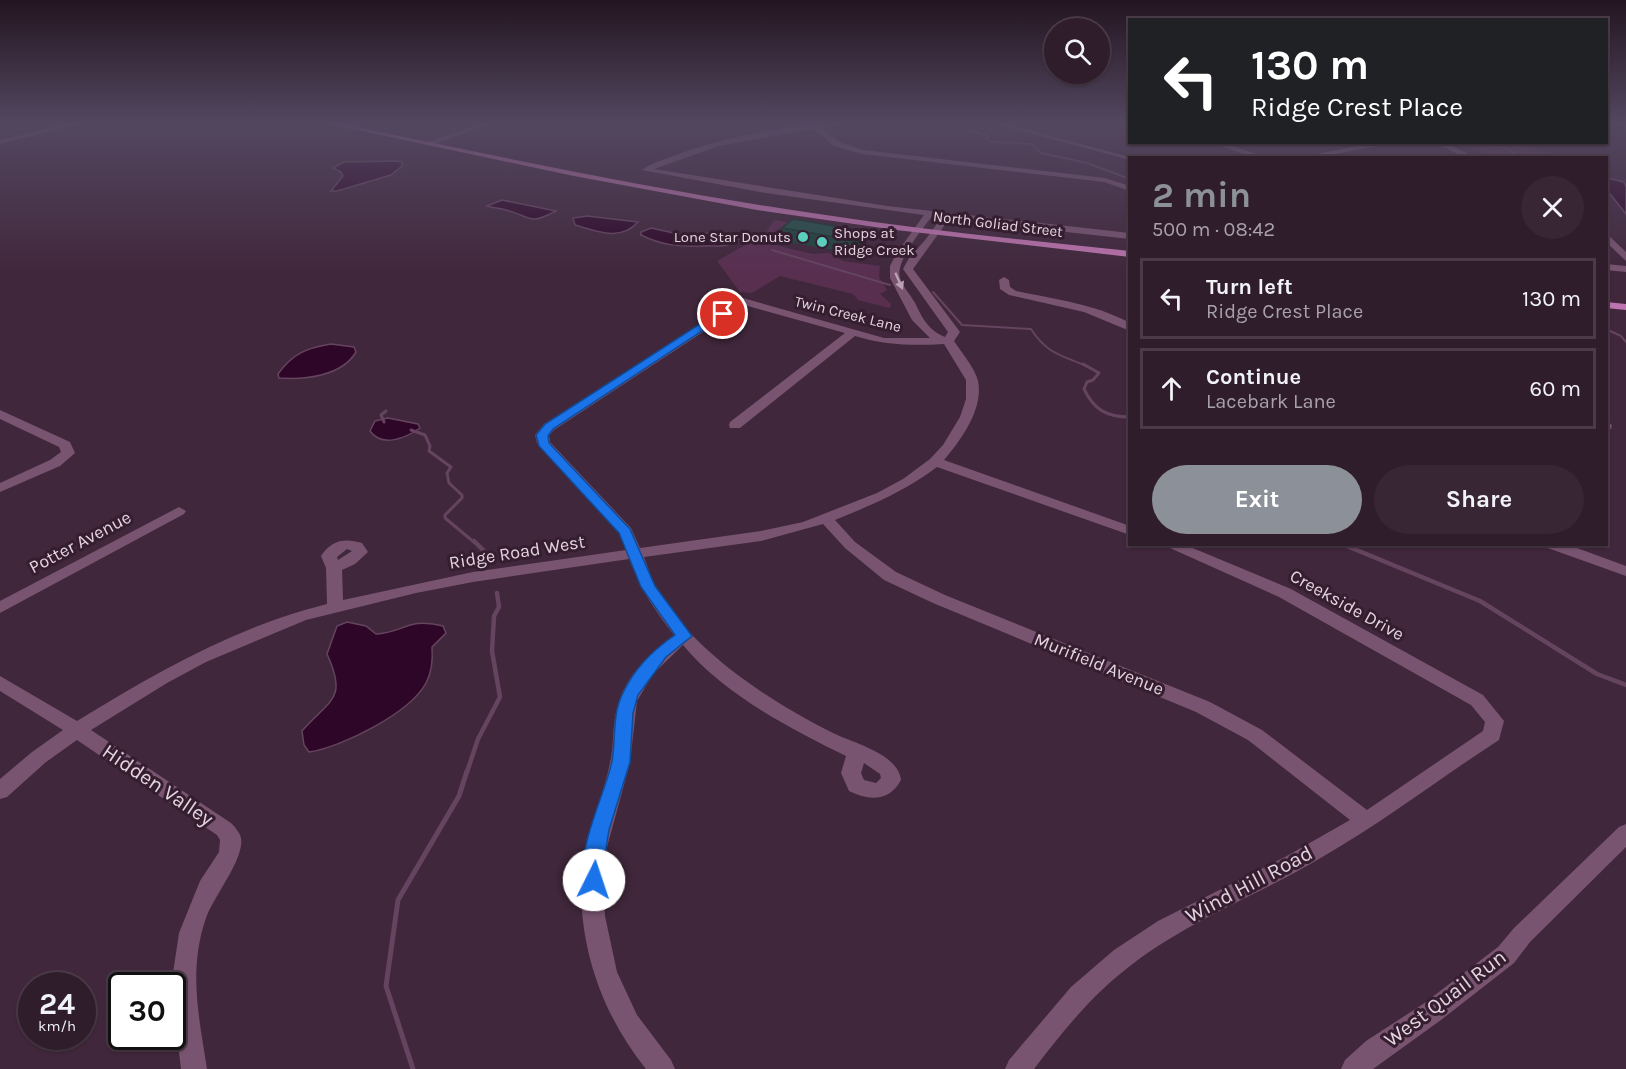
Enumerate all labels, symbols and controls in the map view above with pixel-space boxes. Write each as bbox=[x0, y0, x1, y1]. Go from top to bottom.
map controls bbox=[1044, 18, 1110, 84]
button: search bbox=[1044, 18, 1110, 84]
text: 130 m bbox=[1251, 40, 1369, 90]
icon: left bbox=[1152, 42, 1230, 120]
text: Ridge Crest Place bbox=[1251, 91, 1463, 123]
text: 2 min bbox=[1152, 174, 1251, 216]
button: close bbox=[1521, 176, 1584, 239]
street label: North Goliad Street bbox=[932, 207, 1064, 241]
text: 500 m · 08:42 bbox=[1152, 218, 1275, 241]
place label: Shops at Ridge Creek bbox=[834, 224, 915, 259]
place label: Lone Star Donuts bbox=[674, 228, 791, 246]
marker: Lone Star Donuts bbox=[796, 230, 810, 244]
marker: Shops at Ridge Creek bbox=[815, 235, 829, 249]
one-way arrow bbox=[894, 272, 904, 290]
text: Turn left bbox=[1206, 274, 1293, 300]
icon: left bbox=[1155, 282, 1188, 315]
text: 130 m bbox=[1522, 286, 1581, 312]
pin bbox=[697, 288, 748, 339]
street label: Twin Creek Lane bbox=[793, 292, 903, 336]
icon: arrive bbox=[706, 297, 739, 330]
text: Ridge Crest Place bbox=[1206, 300, 1363, 323]
text: Continue bbox=[1206, 364, 1301, 390]
icon: ahead bbox=[1155, 372, 1188, 405]
text: 60 m bbox=[1530, 376, 1581, 402]
text: Lacebark Lane bbox=[1206, 390, 1336, 413]
button: Exit bbox=[1152, 465, 1362, 534]
button: Share bbox=[1374, 465, 1584, 534]
street label: Potter Avenue bbox=[25, 506, 135, 578]
street label: Ridge Road West bbox=[447, 530, 587, 574]
street label: Creekside Drive bbox=[1286, 565, 1408, 645]
street label: Murifield Avenue bbox=[1031, 628, 1167, 700]
street label: Hidden Valley bbox=[98, 739, 218, 831]
street label: Wind Hill Road bbox=[1181, 840, 1317, 928]
position arrow bbox=[562, 848, 626, 912]
street label: West Quail Run bbox=[1379, 944, 1511, 1052]
speed limit sign: 30 bbox=[108, 972, 186, 1050]
text: 24 bbox=[39, 986, 75, 1022]
text: km/h bbox=[38, 1017, 76, 1035]

